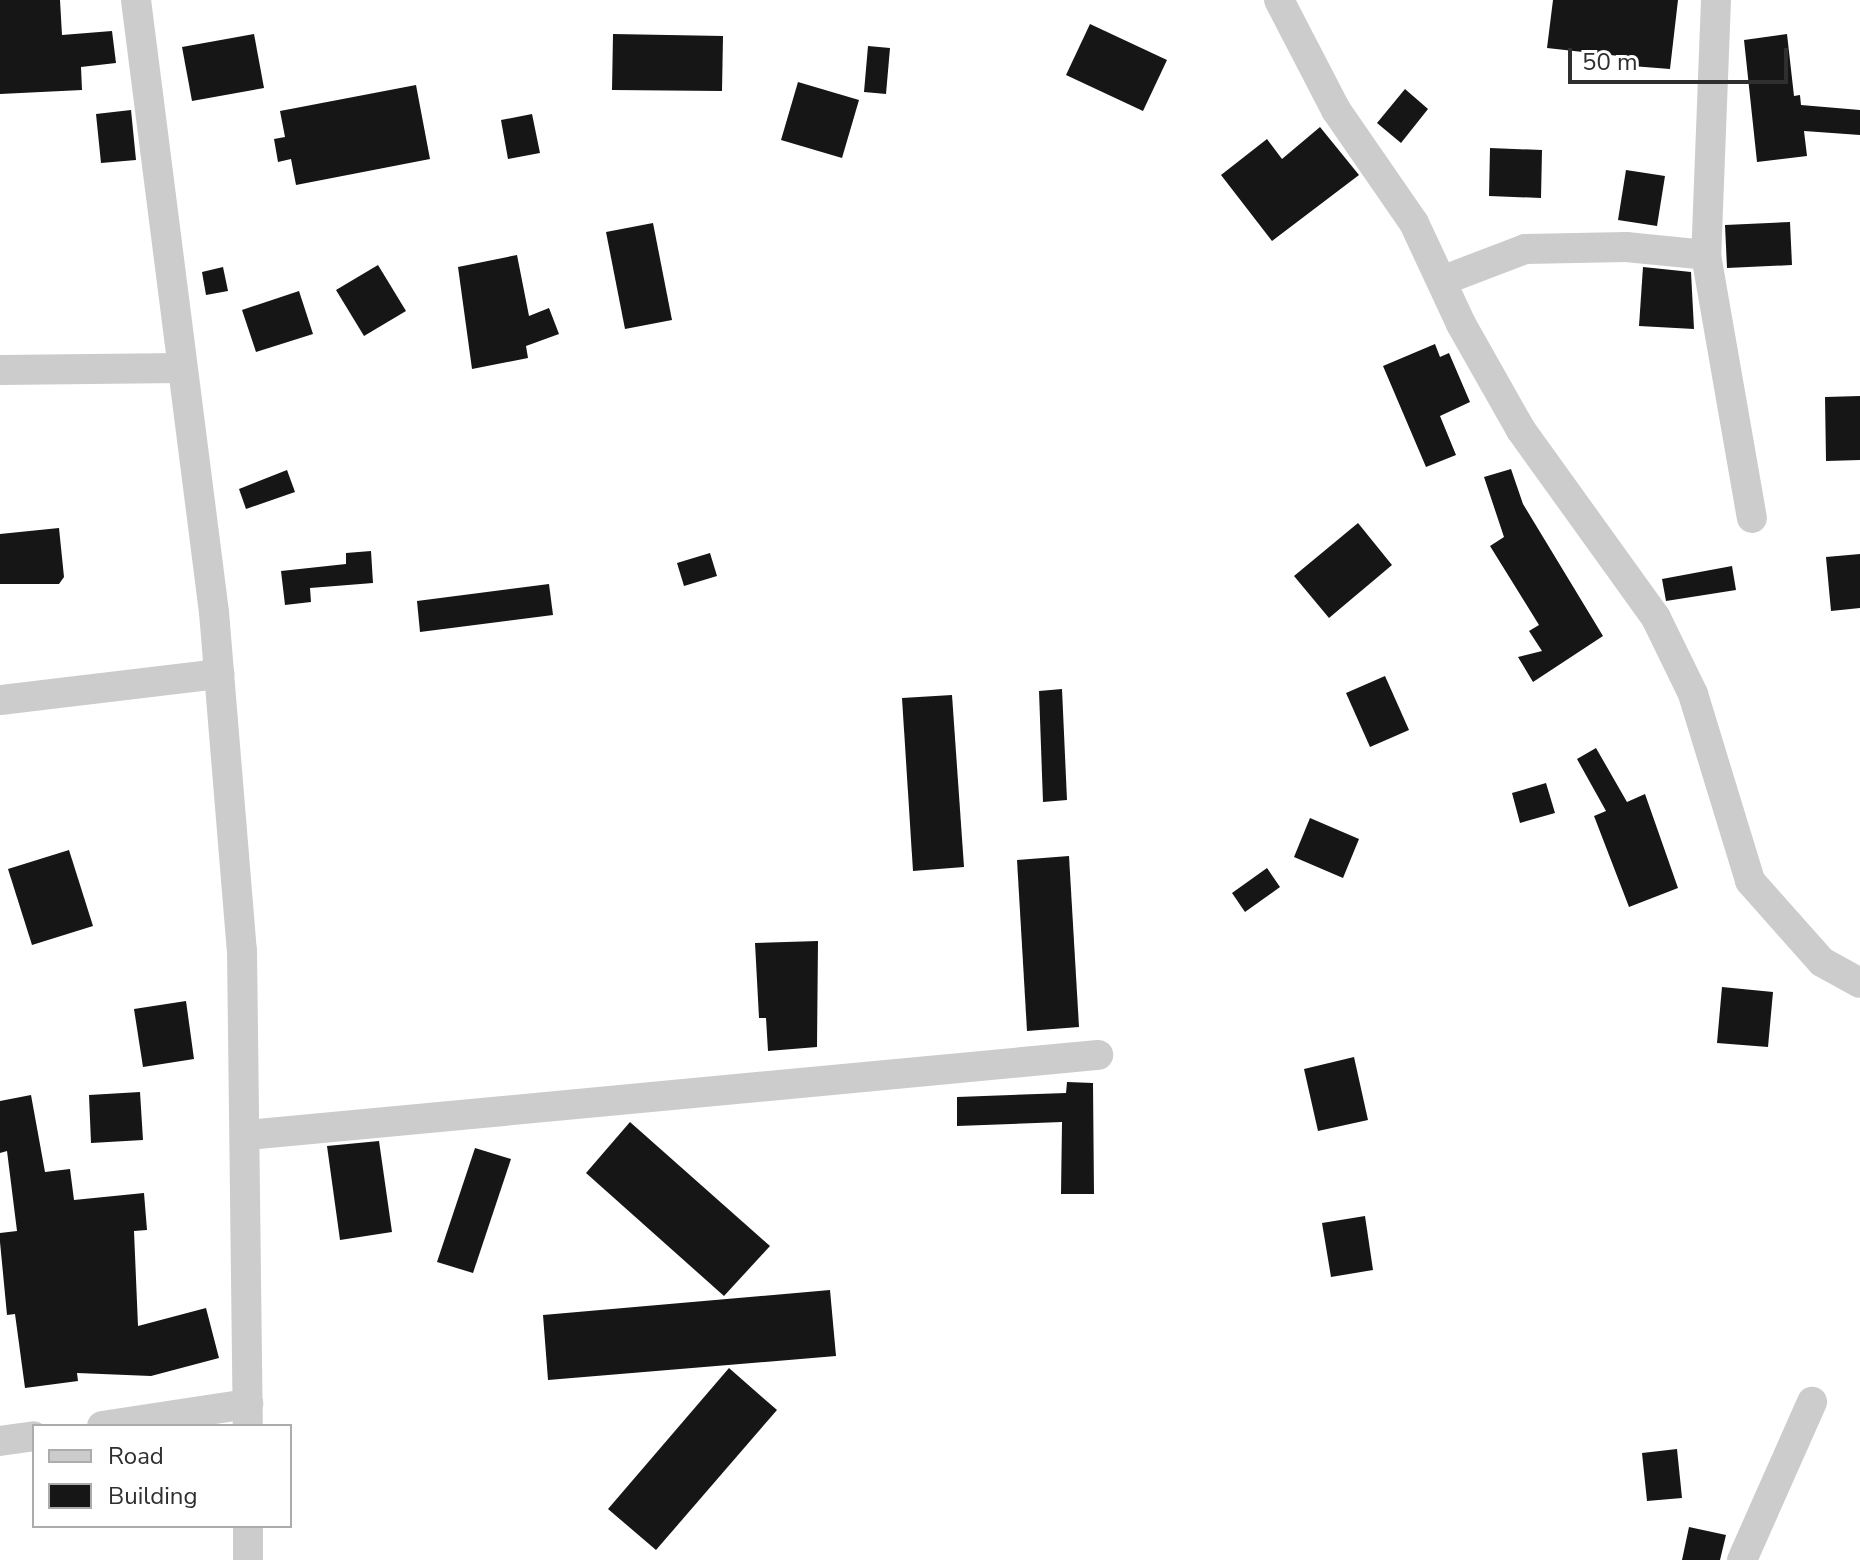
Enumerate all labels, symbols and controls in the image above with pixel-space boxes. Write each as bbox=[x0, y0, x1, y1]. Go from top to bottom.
scale bar bbox=[1572, 32, 1792, 82]
text: 50 m bbox=[1582, 46, 1638, 78]
legend bbox=[32, 1424, 292, 1528]
text: Road bbox=[108, 1440, 164, 1472]
text: Building bbox=[108, 1480, 198, 1512]

